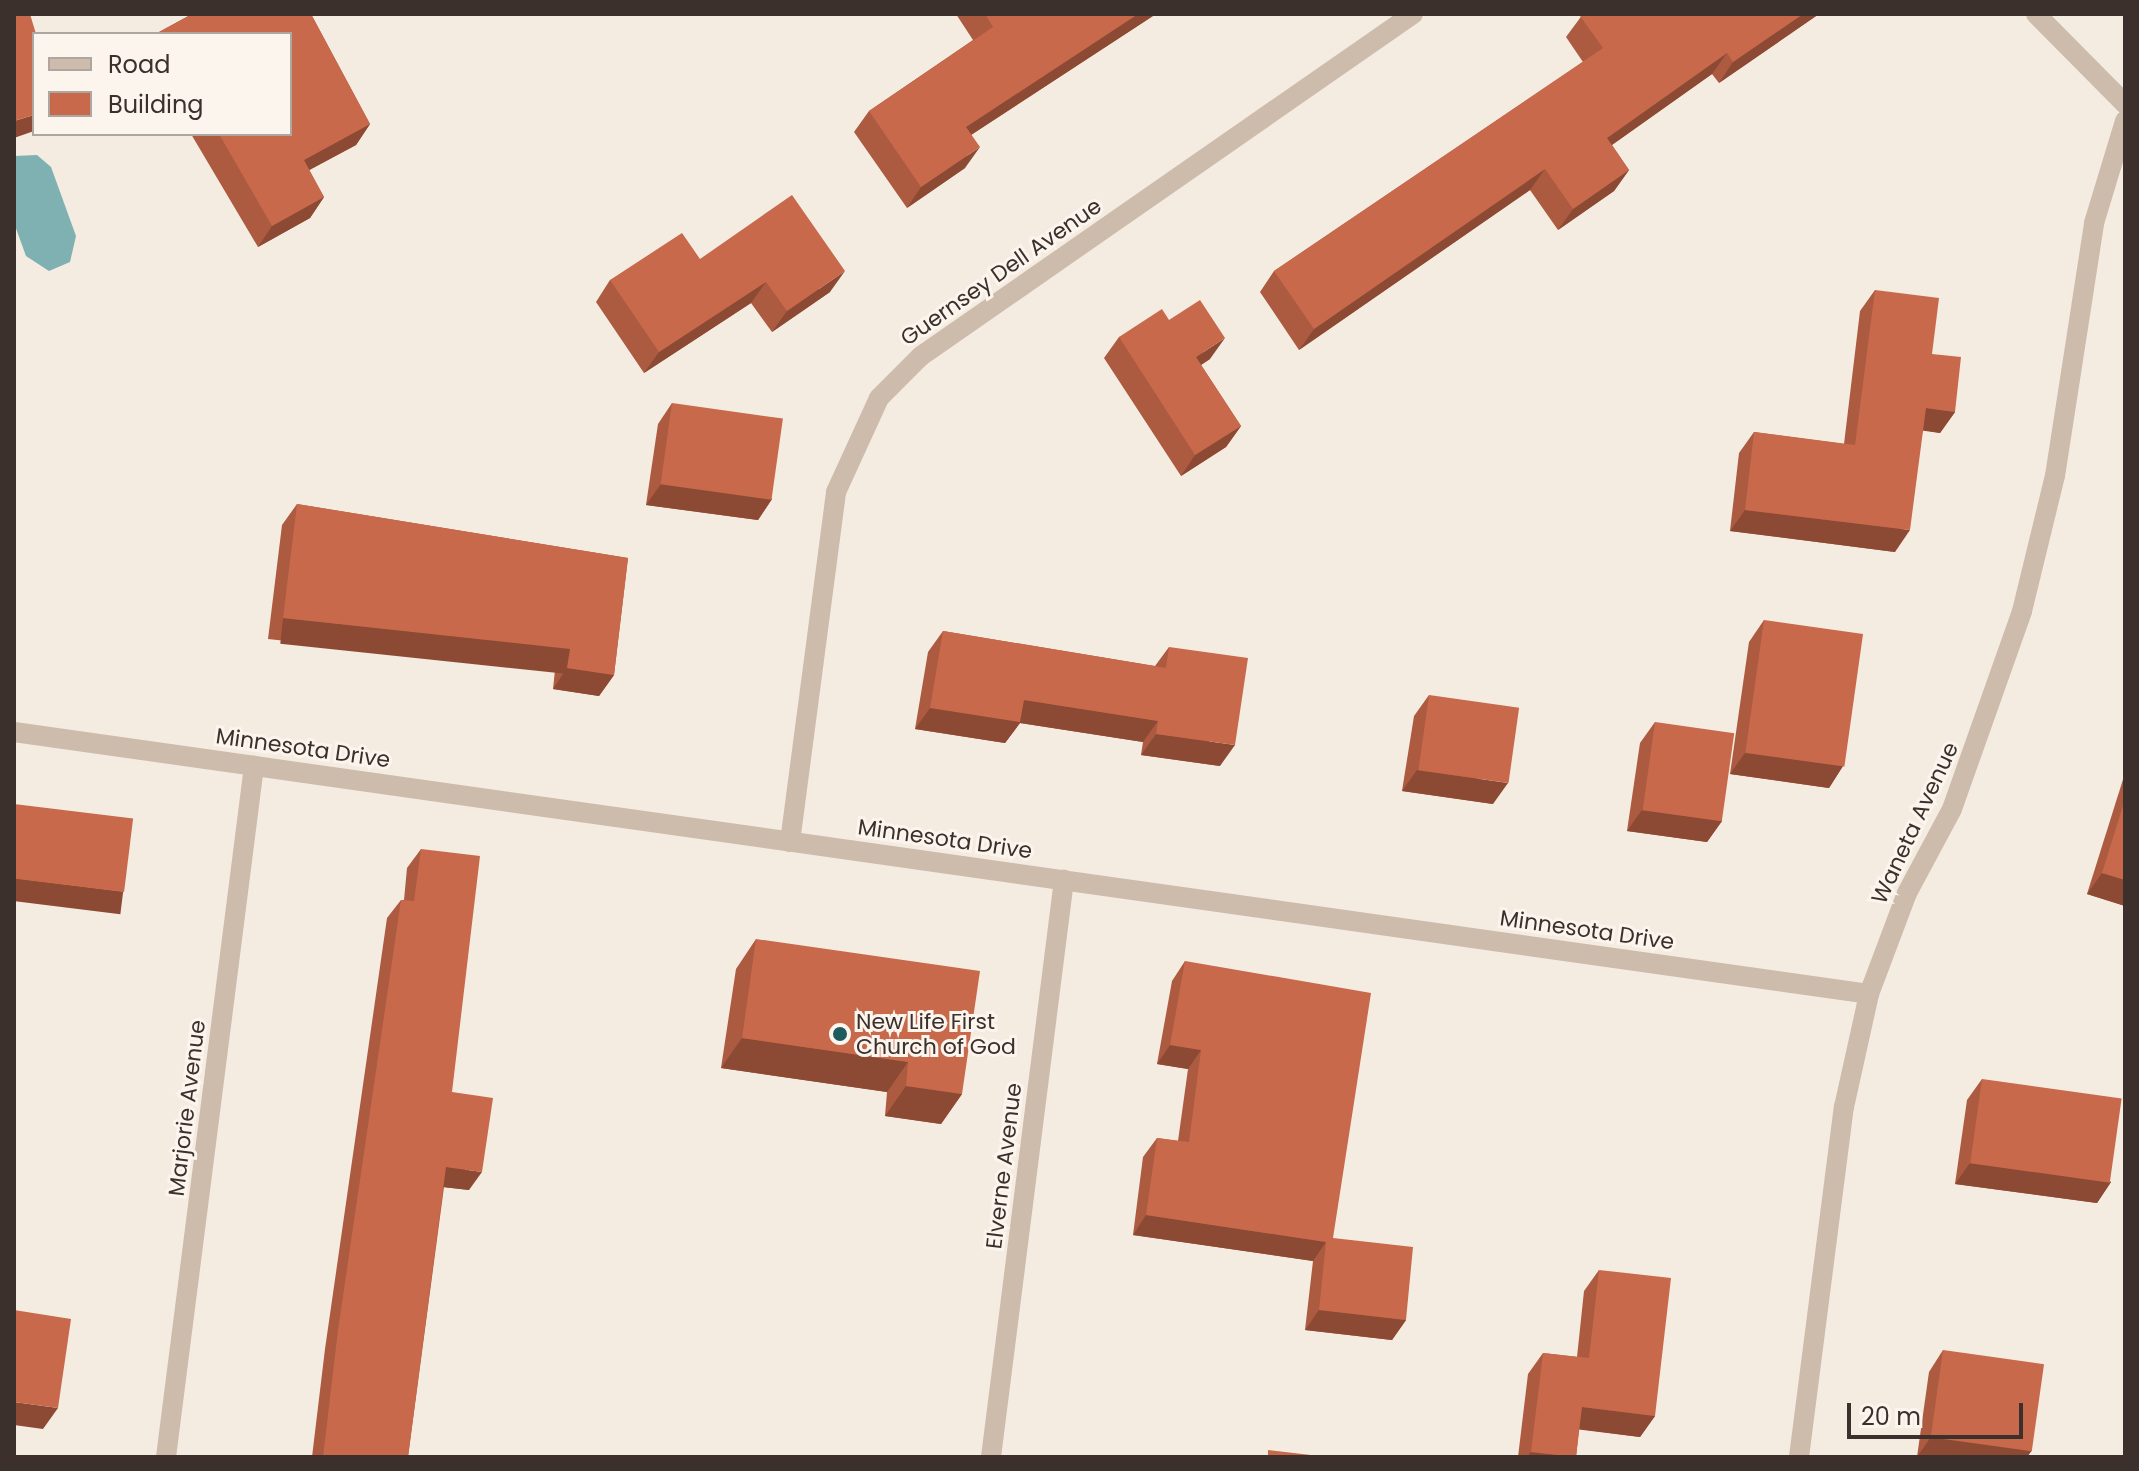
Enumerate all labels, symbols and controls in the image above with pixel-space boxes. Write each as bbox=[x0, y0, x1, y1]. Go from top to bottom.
legend bbox=[32, 32, 292, 136]
text: Road bbox=[108, 48, 170, 81]
text: Building bbox=[108, 88, 204, 121]
street label: Guernsey Dell Avenue bbox=[896, 193, 1106, 351]
street label: Minnesota Drive bbox=[214, 723, 392, 773]
street label: Waneta Avenue bbox=[1866, 738, 1964, 908]
street label: Minnesota Drive bbox=[856, 814, 1034, 864]
street label: Minnesota Drive bbox=[1498, 905, 1676, 955]
place label: New Life First Church of God bbox=[856, 1008, 1016, 1060]
street label: Marjorie Avenue bbox=[163, 1018, 211, 1198]
marker: New Life First Church of God bbox=[831, 1025, 849, 1043]
street label: Elverne Avenue bbox=[981, 1081, 1027, 1251]
scale bar bbox=[1851, 1387, 2027, 1437]
text: 20 m bbox=[1861, 1400, 1921, 1433]

